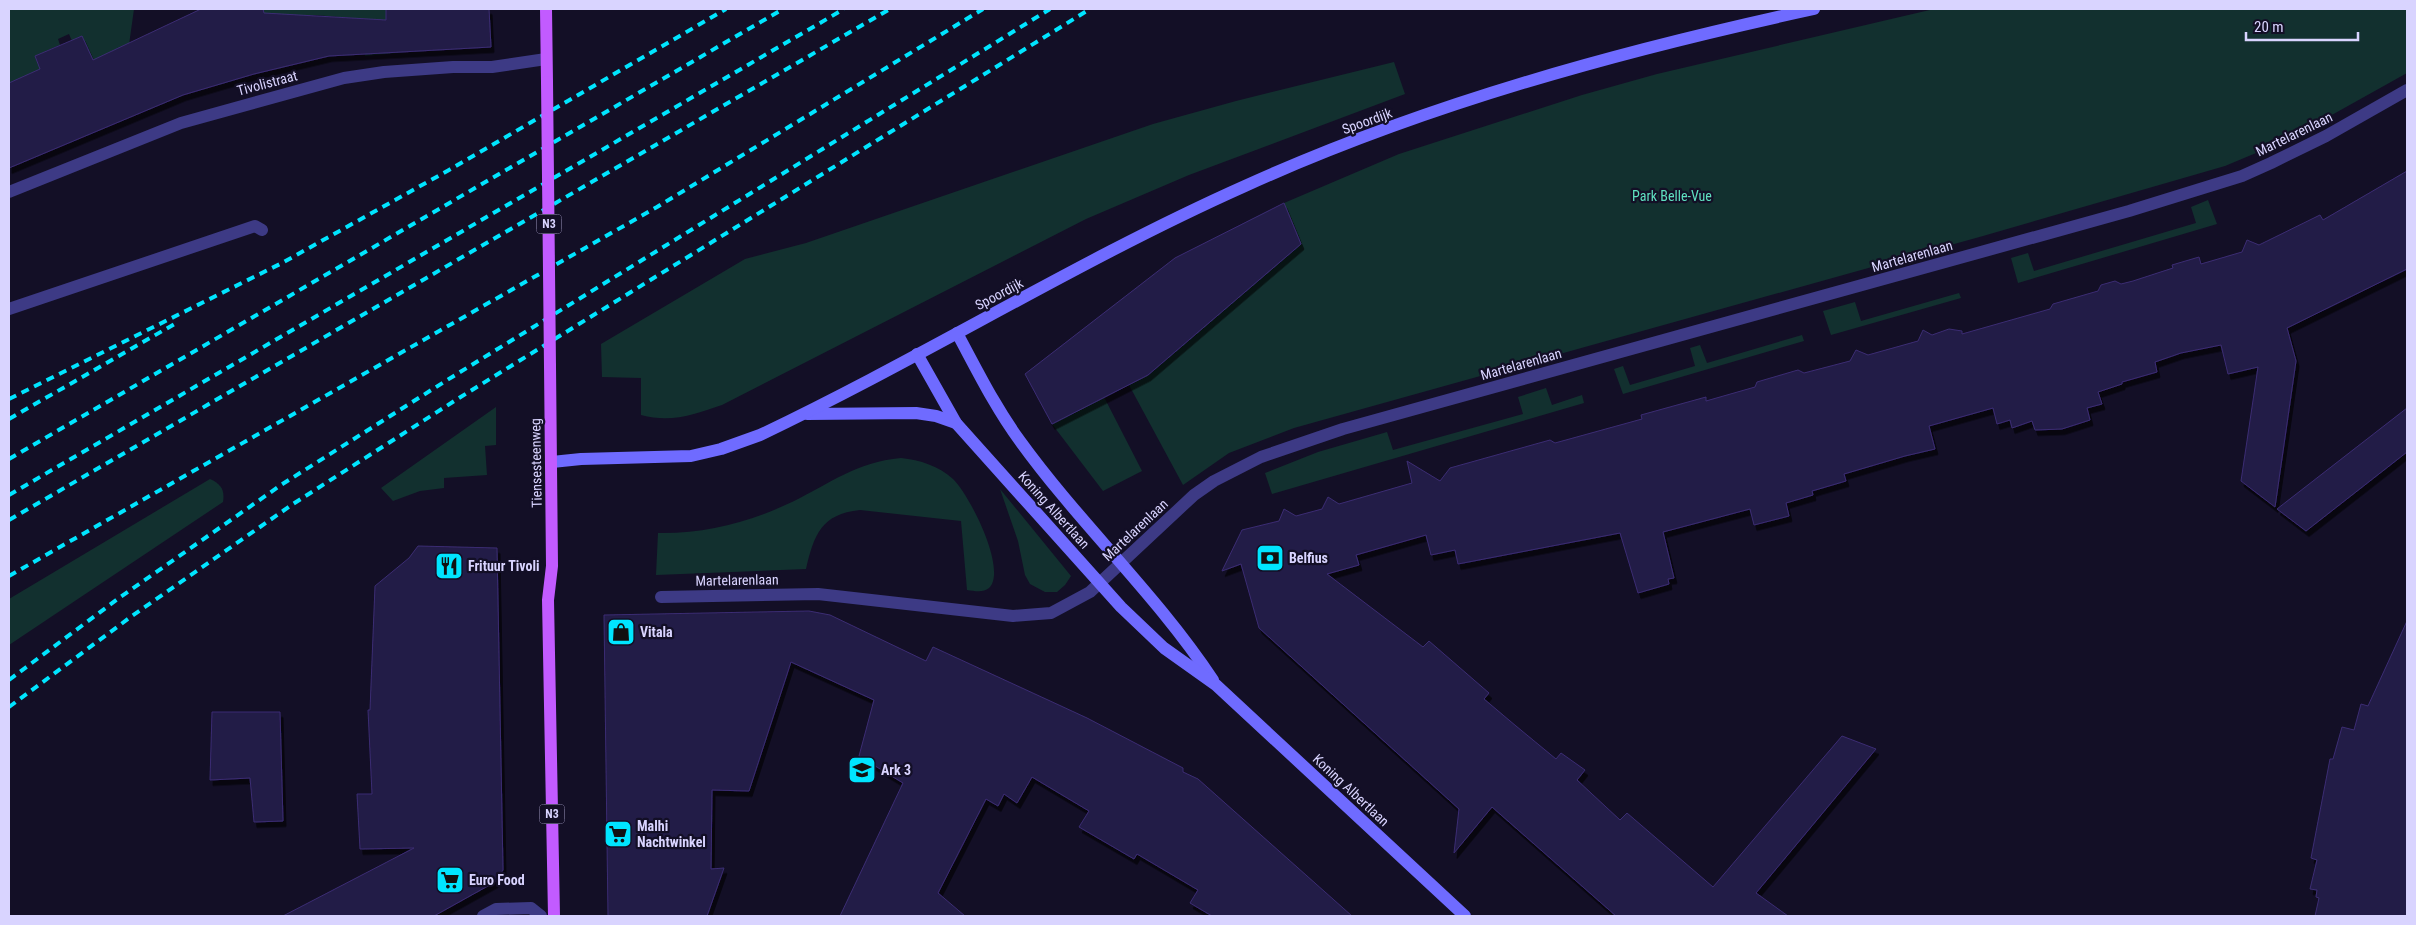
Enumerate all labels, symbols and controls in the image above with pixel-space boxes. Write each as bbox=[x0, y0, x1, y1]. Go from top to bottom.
scale bar bbox=[2246, 10, 2358, 42]
text: 20 m bbox=[2254, 18, 2284, 36]
street label: Tivolistraat bbox=[235, 67, 299, 99]
street label: Spoordijk bbox=[1340, 104, 1395, 137]
street label: Martelarenlaan bbox=[2253, 109, 2335, 159]
park label: Park Belle-Vue bbox=[1632, 188, 1712, 204]
road number: N3 bbox=[536, 214, 562, 233]
street label: Martelarenlaan bbox=[1870, 237, 1954, 275]
street label: Spoordijk bbox=[972, 274, 1026, 313]
street label: Martelarenlaan bbox=[1479, 345, 1563, 383]
street label: Tiensesteenweg bbox=[527, 418, 545, 508]
street label: Koning Albertlaan bbox=[1015, 468, 1093, 552]
street label: Martelarenlaan bbox=[1099, 496, 1171, 564]
bank icon: Belfius bbox=[1255, 543, 1285, 573]
place label: Belfius bbox=[1289, 550, 1328, 566]
restaurant icon: Frituur Tivoli bbox=[434, 551, 464, 581]
place label: Frituur Tivoli bbox=[468, 558, 540, 574]
street label: Martelarenlaan bbox=[695, 571, 779, 589]
shop icon: Vitala bbox=[606, 617, 636, 647]
place label: Vitala bbox=[640, 624, 673, 640]
street label: Koning Albertlaan bbox=[1310, 751, 1392, 829]
school or university icon: Ark 3 bbox=[847, 755, 877, 785]
place label: Ark 3 bbox=[881, 762, 911, 778]
road number: N3 bbox=[540, 804, 564, 824]
place label: Malhi Nachtwinkel bbox=[637, 818, 706, 850]
supermarket icon: Malhi Nachtwinkel bbox=[603, 819, 633, 849]
supermarket icon: Euro Food bbox=[435, 865, 465, 895]
place label: Euro Food bbox=[469, 872, 525, 888]

